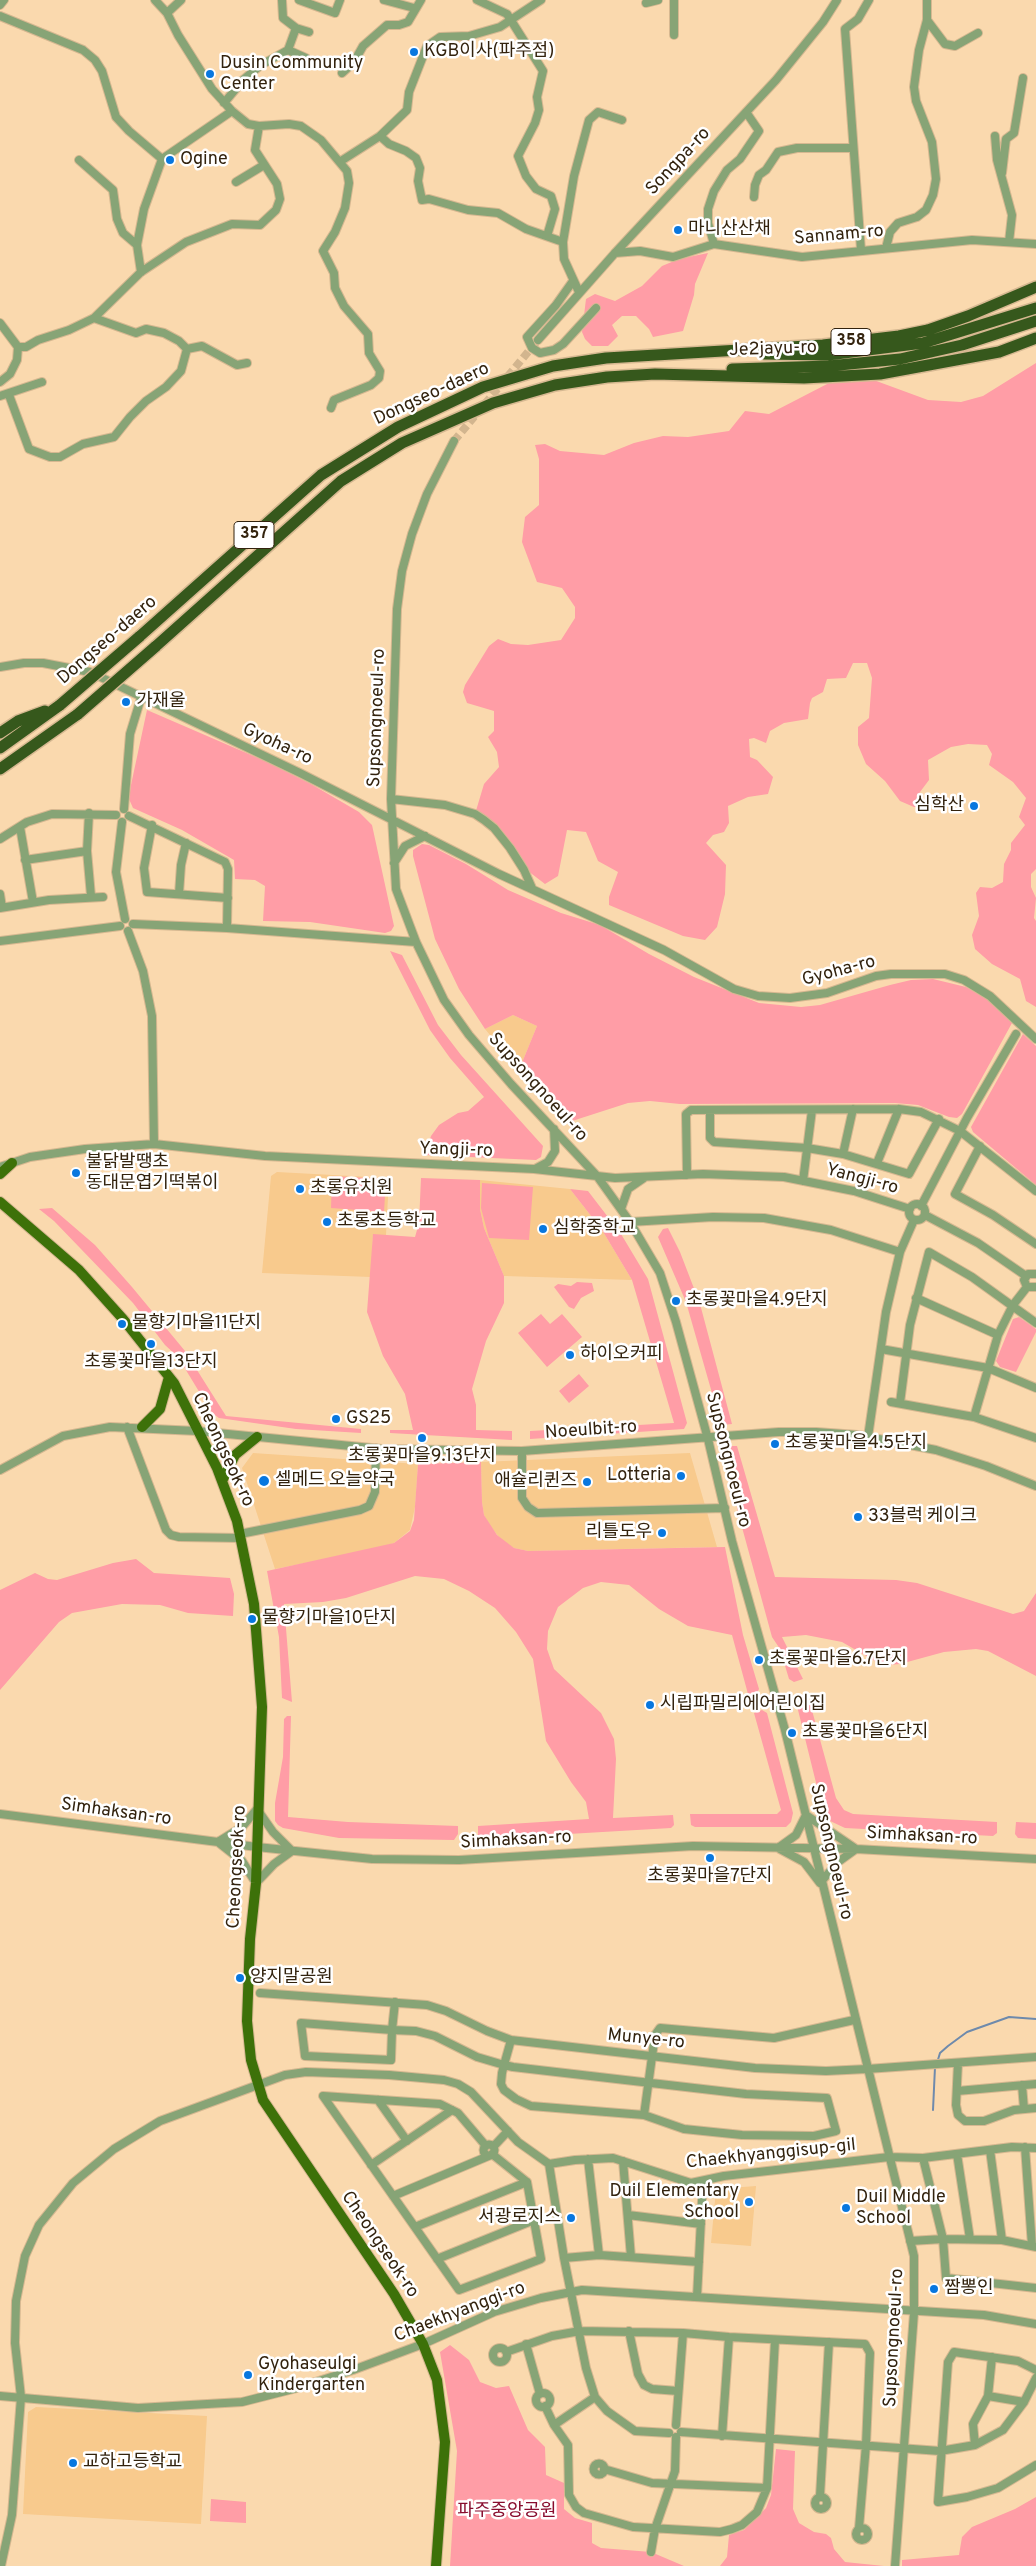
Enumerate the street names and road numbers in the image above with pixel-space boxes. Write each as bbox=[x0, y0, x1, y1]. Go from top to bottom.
street label: Songpa-ro bbox=[642, 124, 716, 200]
street label: Sannam-ro bbox=[793, 221, 885, 251]
road number: 358 bbox=[831, 328, 871, 356]
street label: Je2jayu-ro bbox=[729, 338, 817, 362]
street label: Dongseo-daero bbox=[371, 359, 493, 431]
road number: 357 bbox=[234, 522, 274, 548]
street label: Dongseo-daero bbox=[54, 592, 162, 690]
street label: Supsongnoeul-ro bbox=[365, 648, 391, 788]
street label: Gyoha-ro bbox=[238, 719, 316, 771]
street label: Gyoha-ro bbox=[800, 952, 878, 992]
street label: Supsongnoeul-ro bbox=[483, 1029, 591, 1147]
street label: Yangji-ro bbox=[419, 1139, 493, 1163]
street label: Yangji-ro bbox=[823, 1160, 901, 1200]
street label: Cheongseok-ro bbox=[186, 1389, 258, 1511]
street label: Supsongnoeul-ro bbox=[700, 1390, 754, 1530]
street label: Noeulbit-ro bbox=[544, 1417, 638, 1445]
street label: Supsongnoeul-ro bbox=[804, 1782, 856, 1922]
street label: Simhaksan-ro bbox=[59, 1795, 173, 1831]
street label: Cheongseok-ro bbox=[224, 1805, 252, 1929]
street label: Simhaksan-ro bbox=[866, 1823, 978, 1851]
street label: Simhaksan-ro bbox=[460, 1827, 572, 1855]
street label: Munye-ro bbox=[606, 2025, 686, 2055]
street label: Chaekhyanggisup-gil bbox=[685, 2135, 857, 2175]
street label: Cheongseok-ro bbox=[335, 2188, 423, 2302]
street label: Supsongnoeul-ro bbox=[881, 2268, 909, 2408]
street label: Chaekhyanggi-ro bbox=[391, 2278, 529, 2348]

